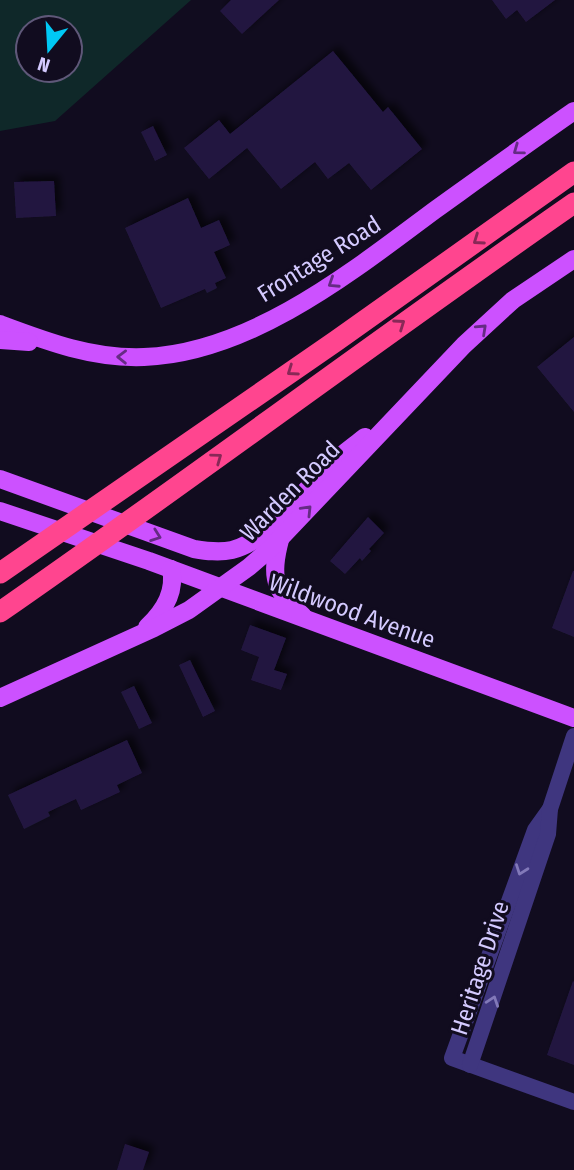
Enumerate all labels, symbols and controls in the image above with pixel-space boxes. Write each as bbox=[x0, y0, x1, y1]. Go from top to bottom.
north arrow bbox=[14, 14, 84, 84]
text: N bbox=[35, 52, 53, 77]
one-way arrow bbox=[513, 142, 526, 154]
street label: Frontage Road bbox=[252, 210, 386, 308]
one-way arrow bbox=[473, 232, 486, 244]
one-way arrow bbox=[328, 274, 341, 287]
one-way arrow bbox=[392, 320, 405, 332]
one-way arrow bbox=[474, 324, 487, 337]
one-way arrow bbox=[117, 349, 127, 365]
one-way arrow bbox=[287, 363, 300, 376]
street label: Warden Road bbox=[234, 435, 346, 547]
one-way arrow bbox=[209, 454, 221, 467]
one-way arrow bbox=[299, 505, 312, 518]
one-way arrow bbox=[150, 527, 162, 541]
street label: Wildwood Avenue bbox=[265, 568, 439, 654]
one-way arrow bbox=[515, 863, 529, 875]
street label: Heritage Drive bbox=[445, 897, 515, 1039]
one-way arrow bbox=[485, 995, 499, 1007]

